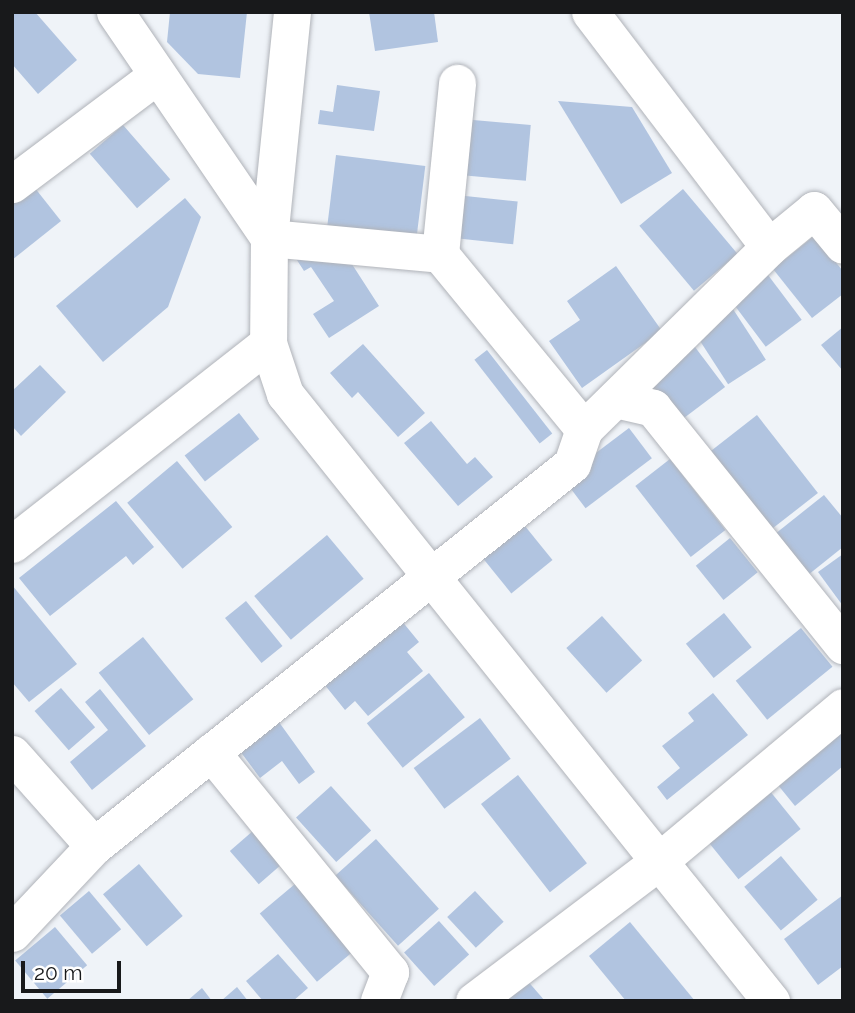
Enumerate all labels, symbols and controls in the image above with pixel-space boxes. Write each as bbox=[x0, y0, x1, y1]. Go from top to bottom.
scale bar bbox=[24, 946, 124, 990]
text: 20 m bbox=[34, 960, 82, 985]

